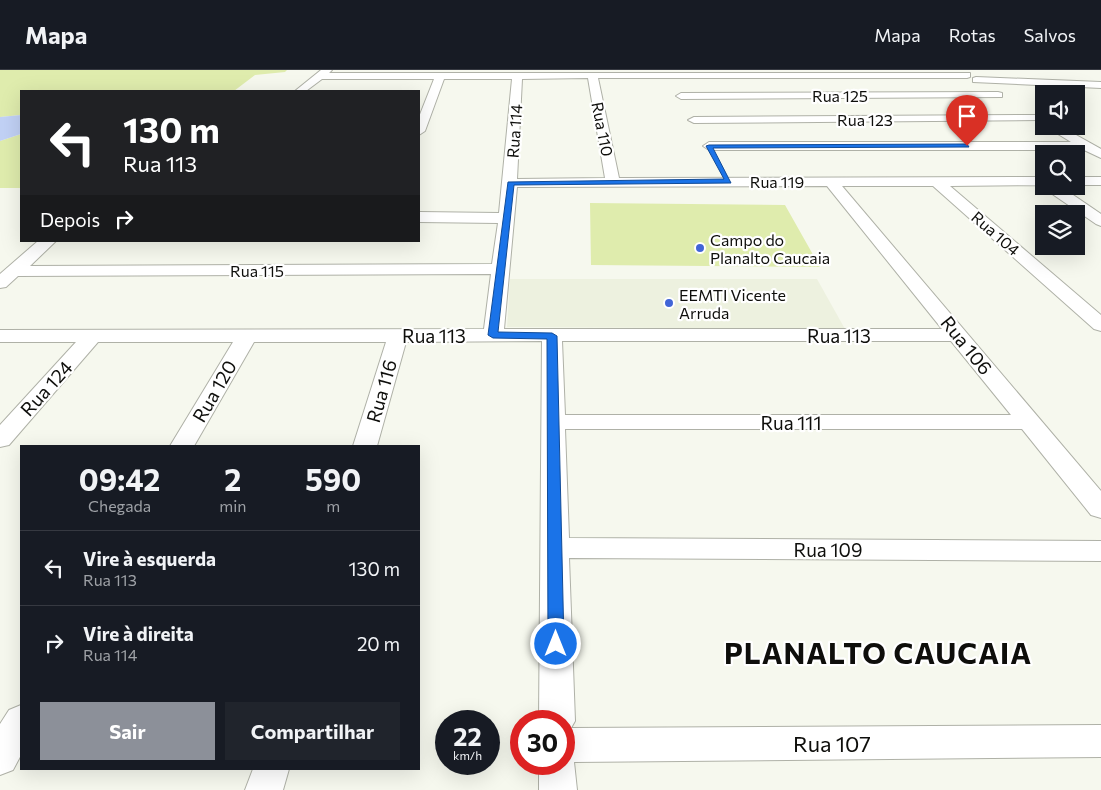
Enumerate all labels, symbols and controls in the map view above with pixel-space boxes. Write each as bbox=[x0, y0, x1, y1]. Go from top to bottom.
text: Mapa bbox=[25, 20, 87, 49]
text: Mapa bbox=[874, 24, 921, 46]
text: Rotas bbox=[949, 24, 996, 46]
text: Salvos bbox=[1024, 24, 1076, 46]
map controls bbox=[1035, 85, 1085, 255]
button: sound bbox=[1035, 85, 1085, 135]
street label: Rua 125 bbox=[812, 86, 868, 105]
pin bbox=[946, 95, 988, 146]
street label: Rua 110 bbox=[588, 100, 618, 158]
icon: arrive bbox=[953, 102, 981, 130]
street label: Rua 114 bbox=[503, 103, 525, 159]
text: 130 m bbox=[123, 107, 220, 150]
icon: left bbox=[40, 110, 105, 175]
street label: Rua 123 bbox=[837, 110, 893, 129]
button: search bbox=[1035, 145, 1085, 195]
text: Rua 113 bbox=[123, 150, 197, 177]
street label: Rua 119 bbox=[750, 172, 804, 191]
icon: right bbox=[110, 205, 138, 233]
button: layers bbox=[1035, 205, 1085, 255]
street label: Rua 104 bbox=[968, 207, 1024, 259]
text: Depois bbox=[40, 208, 100, 231]
place label: Campo do Planalto Caucaia bbox=[710, 230, 830, 267]
marker: Campo do Planalto Caucaia bbox=[694, 242, 706, 254]
street label: Rua 115 bbox=[230, 261, 284, 280]
place label: EEMTI Vicente Arruda bbox=[679, 285, 786, 322]
marker: EEMTI Vicente Arruda bbox=[663, 297, 675, 309]
street label: Rua 106 bbox=[936, 311, 998, 379]
street label: Rua 113 bbox=[402, 324, 466, 347]
street label: Rua 113 bbox=[807, 324, 871, 347]
street label: Rua 124 bbox=[15, 356, 77, 420]
street label: Rua 120 bbox=[187, 356, 241, 426]
street label: Rua 116 bbox=[361, 357, 401, 425]
street label: Rua 111 bbox=[760, 411, 822, 434]
text: 09:42 bbox=[79, 460, 160, 497]
text: 2 bbox=[224, 460, 241, 497]
text: 590 bbox=[305, 460, 361, 497]
text: Chegada bbox=[88, 496, 151, 515]
text: min bbox=[219, 496, 246, 515]
text: m bbox=[326, 496, 340, 515]
street label: Rua 109 bbox=[794, 538, 862, 561]
text: Vire à esquerda bbox=[83, 547, 216, 570]
icon: left bbox=[40, 554, 68, 582]
text: 130 m bbox=[348, 557, 400, 580]
text: Rua 113 bbox=[83, 570, 137, 589]
position arrow bbox=[529, 617, 581, 669]
text: Vire à direita bbox=[83, 622, 194, 645]
icon: right bbox=[40, 629, 68, 657]
text: 20 m bbox=[357, 632, 400, 655]
district label: PLANALTO CAUCAIA bbox=[724, 635, 1032, 670]
text: Rua 114 bbox=[83, 645, 137, 664]
button: Sair bbox=[40, 702, 215, 760]
button: Compartilhar bbox=[225, 702, 400, 760]
speed limit sign: 30 bbox=[510, 710, 575, 775]
text: 22 bbox=[453, 721, 482, 751]
street label: Rua 107 bbox=[793, 730, 871, 757]
text: km/h bbox=[453, 748, 482, 762]

